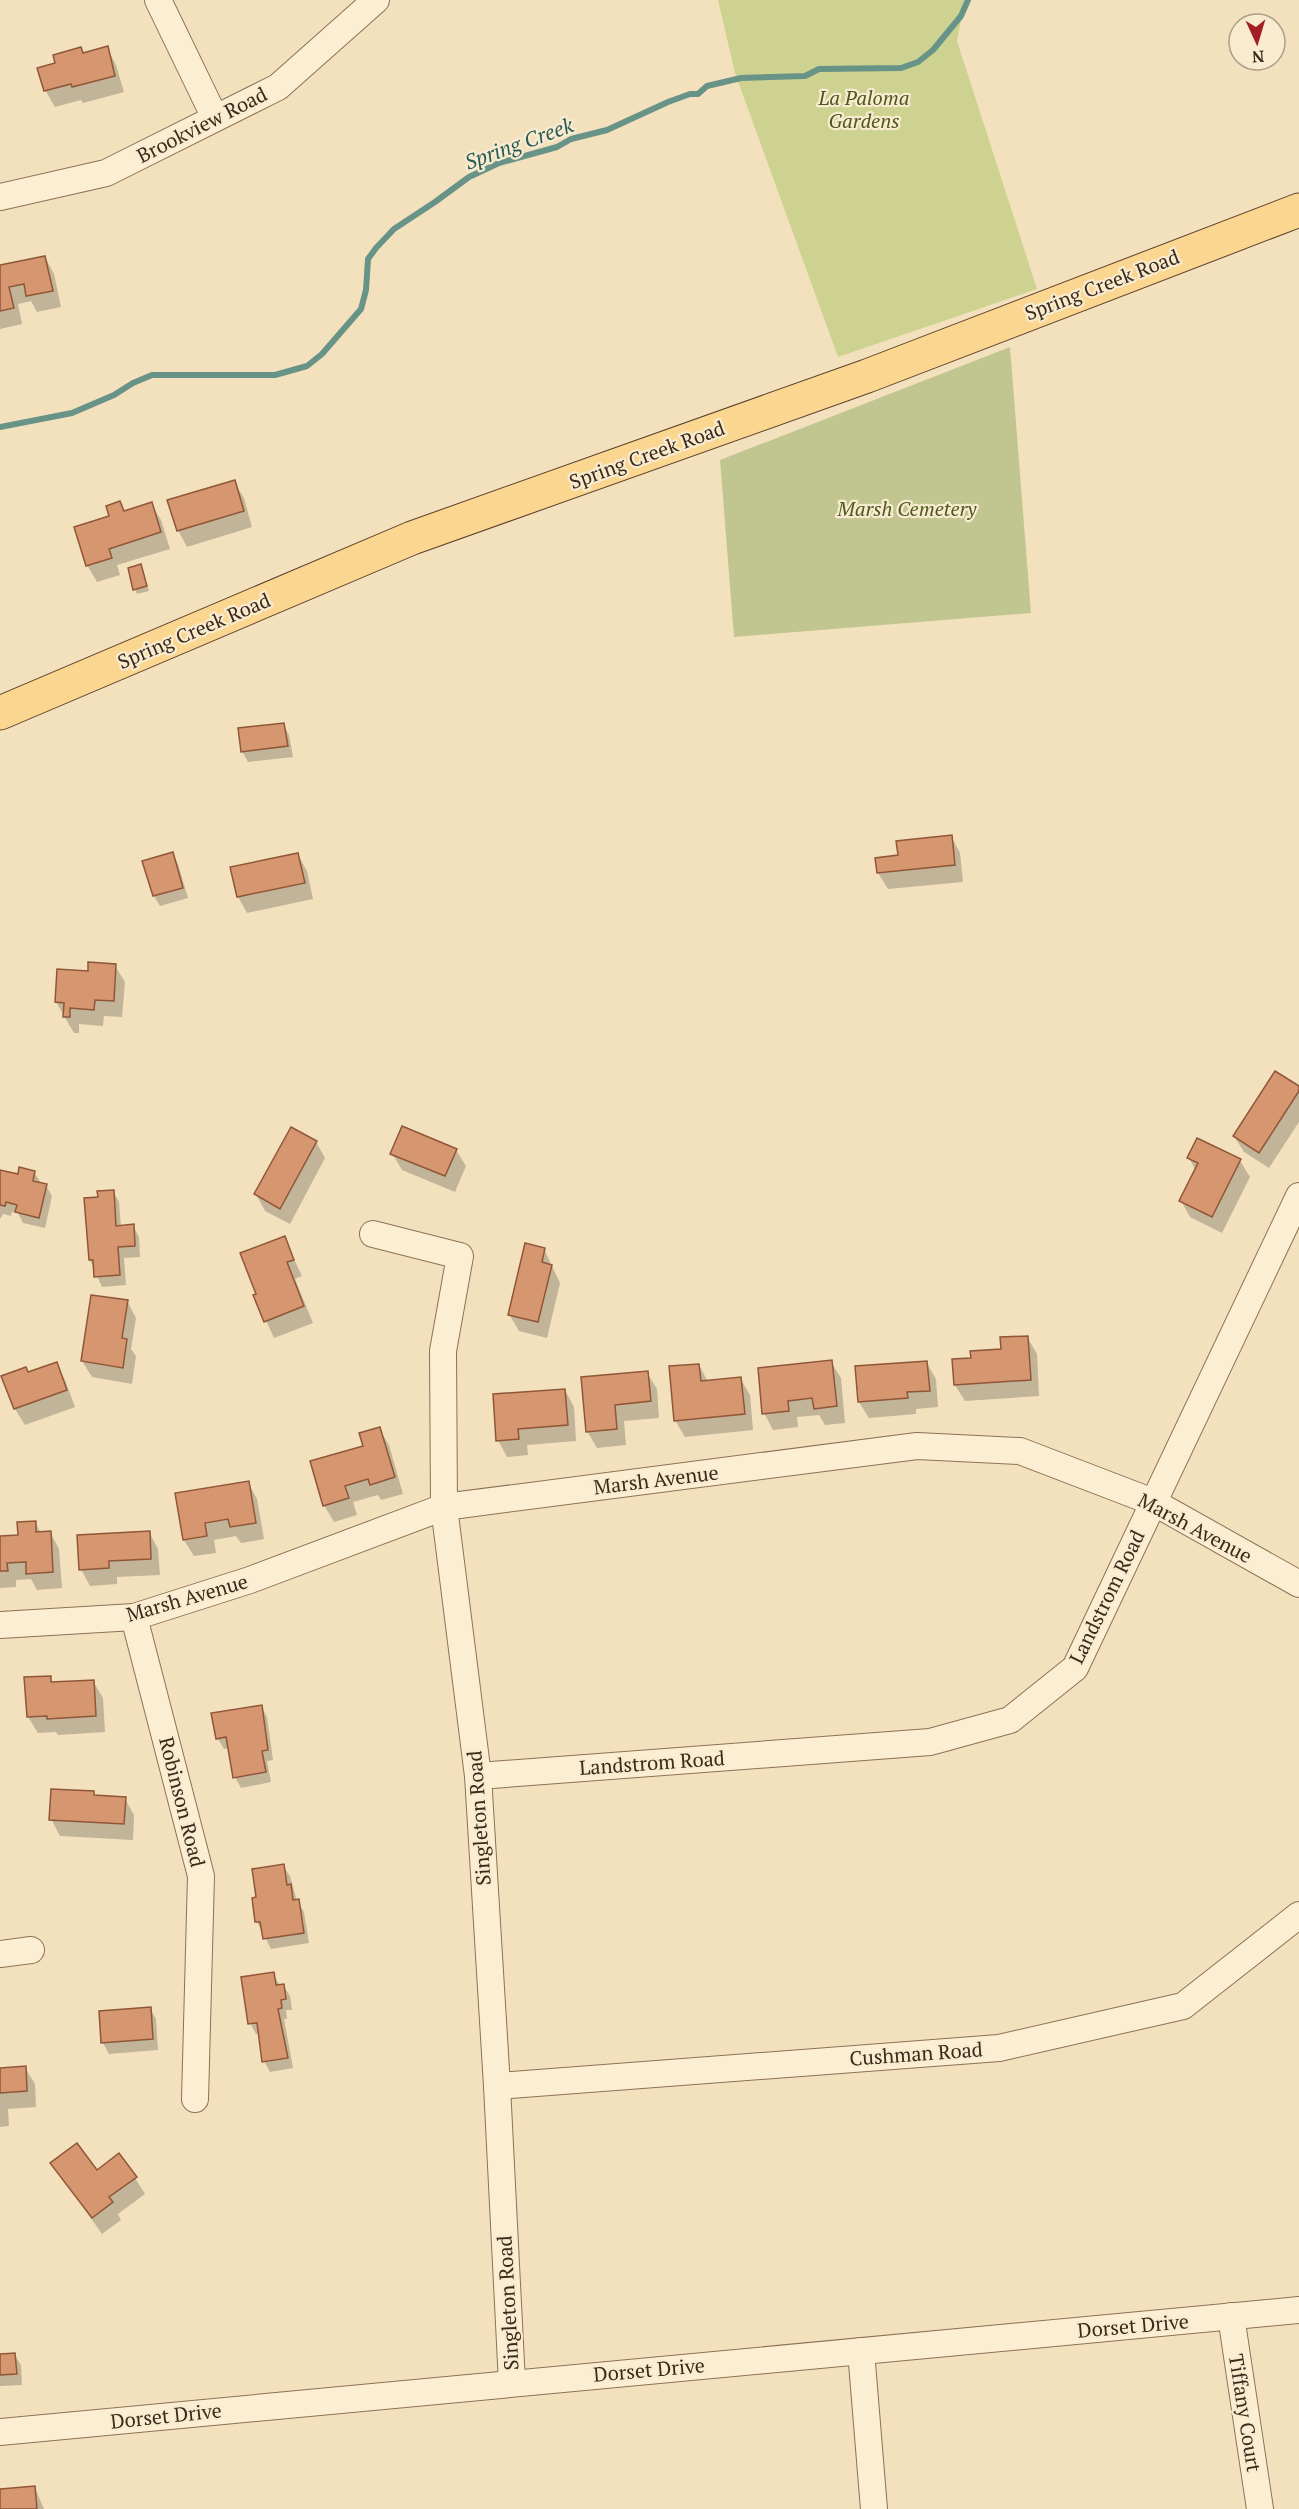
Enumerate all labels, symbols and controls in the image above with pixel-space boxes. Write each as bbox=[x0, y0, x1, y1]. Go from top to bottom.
north arrow bbox=[1227, 12, 1287, 72]
text: N bbox=[1251, 46, 1265, 68]
street label: Brookview Road bbox=[132, 80, 271, 169]
park label: La Paloma Gardens bbox=[818, 84, 909, 134]
water label: Spring Creek bbox=[460, 110, 578, 176]
street label: Spring Creek Road bbox=[1021, 243, 1183, 326]
street label: Spring Creek Road bbox=[565, 414, 728, 495]
park label: Marsh Cemetery bbox=[837, 495, 977, 522]
street label: Spring Creek Road bbox=[113, 586, 274, 675]
street label: Marsh Avenue bbox=[592, 1458, 720, 1501]
street label: Marsh Avenue bbox=[1133, 1486, 1257, 1569]
street label: Landstrom Road bbox=[1062, 1525, 1151, 1668]
street label: Marsh Avenue bbox=[123, 1567, 251, 1628]
street label: Robinson Road bbox=[153, 1734, 212, 1870]
street label: Landstrom Road bbox=[578, 1744, 726, 1781]
street label: Singleton Road bbox=[460, 1750, 497, 1886]
street label: Cushman Road bbox=[848, 2035, 983, 2072]
street label: Singleton Road bbox=[490, 2235, 525, 2371]
street label: Dorset Drive bbox=[1076, 2307, 1190, 2344]
street label: Dorset Drive bbox=[592, 2351, 706, 2388]
street label: Tiffany Court bbox=[1223, 2352, 1268, 2474]
street label: Dorset Drive bbox=[109, 2396, 223, 2435]

